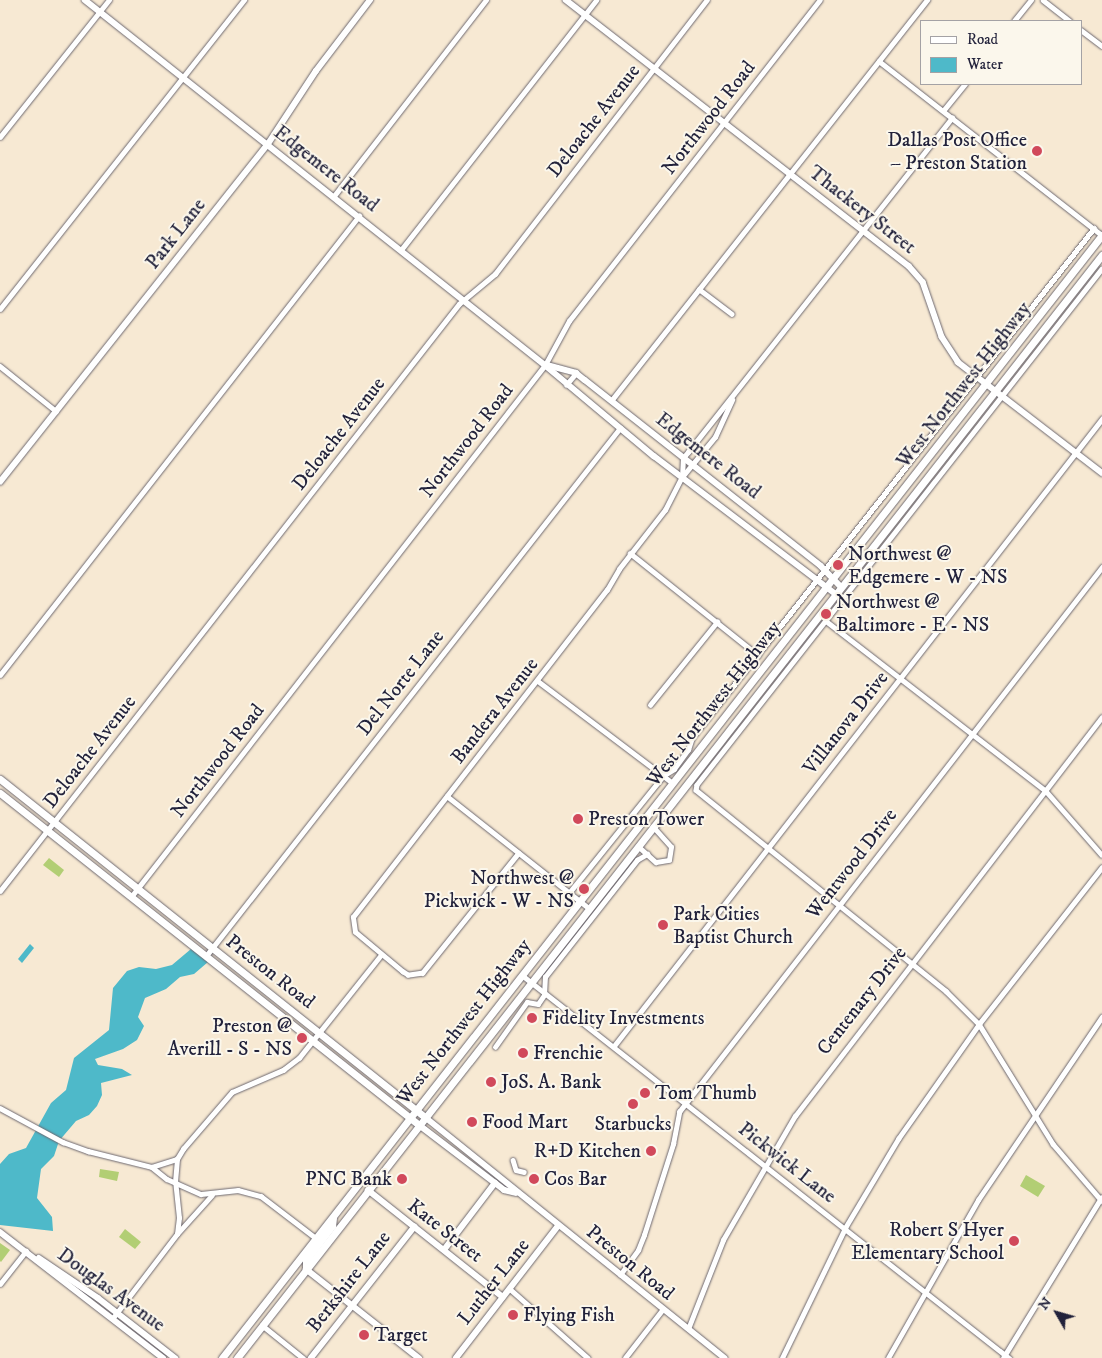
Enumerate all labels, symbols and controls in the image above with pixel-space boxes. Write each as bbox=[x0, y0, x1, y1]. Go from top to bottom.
legend bbox=[920, 20, 1082, 85]
text: Road bbox=[967, 30, 998, 49]
text: Water bbox=[967, 55, 1003, 74]
street label: Northwood Road bbox=[657, 56, 761, 180]
street label: Deloache Avenue bbox=[542, 60, 646, 182]
street label: Edgemere Road bbox=[269, 121, 383, 217]
place label: Dallas Post Office – Preston Station bbox=[887, 128, 1027, 175]
marker: Dallas Post Office – Preston Station bbox=[1031, 145, 1043, 157]
street label: Thackery Street bbox=[804, 161, 920, 259]
street label: Park Lane bbox=[141, 194, 211, 274]
street label: West Northwest Highway bbox=[892, 297, 1036, 473]
street label: Deloache Avenue bbox=[287, 373, 391, 495]
street label: Northwood Road bbox=[415, 379, 519, 503]
street label: Edgemere Road bbox=[651, 408, 765, 504]
place label: Northwest @ Edgemere - W - NS bbox=[848, 542, 1008, 589]
marker: Northwest @ Edgemere - W - NS bbox=[832, 559, 844, 571]
place label: Northwest @ Baltimore - E - NS bbox=[836, 590, 989, 637]
marker: Northwest @ Baltimore - E - NS bbox=[820, 608, 832, 620]
street label: West Northwest Highway bbox=[642, 616, 786, 792]
street label: Del Norte Lane bbox=[352, 626, 450, 740]
street label: Bandera Avenue bbox=[446, 653, 544, 769]
street label: Villanova Drive bbox=[798, 667, 894, 779]
street label: Deloache Avenue bbox=[38, 691, 142, 813]
street label: Northwood Road bbox=[166, 699, 270, 823]
street label: Wentwood Drive bbox=[801, 804, 903, 924]
place label: Preston Tower bbox=[588, 807, 704, 831]
marker: Preston Tower bbox=[572, 813, 584, 825]
place label: Northwest @ Pickwick - W - NS bbox=[424, 866, 574, 913]
marker: Northwest @ Pickwick - W - NS bbox=[578, 883, 590, 895]
place label: Park Cities Baptist Church bbox=[673, 902, 793, 949]
marker: Park Cities Baptist Church bbox=[657, 919, 669, 931]
street label: Preston Road bbox=[221, 930, 319, 1014]
street label: West Northwest Highway bbox=[392, 934, 536, 1110]
street label: Centenary Drive bbox=[812, 942, 912, 1060]
place label: Fidelity Investments bbox=[542, 1006, 704, 1030]
marker: Fidelity Investments bbox=[526, 1012, 538, 1024]
place label: Preston @ Averill - S - NS bbox=[167, 1014, 292, 1061]
marker: Preston @ Averill - S - NS bbox=[296, 1032, 308, 1044]
place label: Frenchie bbox=[533, 1041, 603, 1065]
marker: Frenchie bbox=[517, 1047, 529, 1059]
place label: JoS. A. Bank bbox=[501, 1070, 602, 1094]
marker: JoS. A. Bank bbox=[485, 1076, 497, 1088]
place label: Tom Thumb bbox=[655, 1081, 757, 1105]
marker: Tom Thumb bbox=[639, 1087, 651, 1099]
marker: Starbucks bbox=[627, 1098, 639, 1110]
place label: Food Mart bbox=[482, 1110, 568, 1134]
place label: Starbucks bbox=[594, 1112, 672, 1136]
marker: Food Mart bbox=[466, 1116, 478, 1128]
street label: Pickwick Lane bbox=[733, 1117, 841, 1209]
place label: R+D Kitchen bbox=[534, 1139, 641, 1163]
marker: R+D Kitchen bbox=[645, 1145, 657, 1157]
place label: PNC Bank bbox=[305, 1167, 392, 1191]
place label: Cos Bar bbox=[544, 1167, 607, 1191]
marker: PNC Bank bbox=[396, 1173, 408, 1185]
marker: Cos Bar bbox=[528, 1173, 540, 1185]
street label: Kate Street bbox=[403, 1194, 487, 1268]
place label: Robert S Hyer Elementary School bbox=[851, 1218, 1004, 1265]
street label: Preston Road bbox=[581, 1220, 679, 1306]
street label: Berkshire Lane bbox=[302, 1227, 396, 1337]
street label: Luther Lane bbox=[453, 1234, 535, 1330]
marker: Robert S Hyer Elementary School bbox=[1008, 1235, 1020, 1247]
street label: Douglas Avenue bbox=[53, 1243, 169, 1337]
north arrow bbox=[1032, 1288, 1082, 1338]
text: N bbox=[1035, 1294, 1056, 1314]
place label: Flying Fish bbox=[523, 1303, 615, 1327]
marker: Flying Fish bbox=[507, 1309, 519, 1321]
place label: Target bbox=[374, 1323, 428, 1347]
marker: Target bbox=[358, 1329, 370, 1341]

